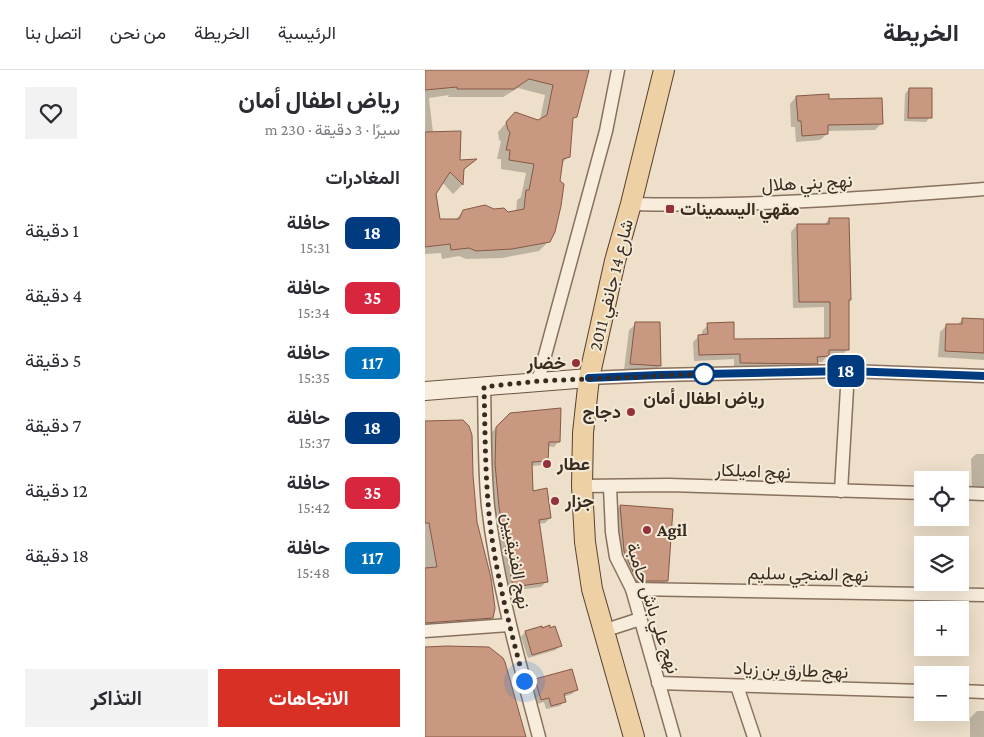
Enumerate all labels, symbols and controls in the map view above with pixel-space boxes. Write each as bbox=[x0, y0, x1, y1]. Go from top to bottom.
text: الخريطة bbox=[883, 19, 959, 46]
text: اتصل بنا bbox=[25, 23, 82, 43]
text: من نحن bbox=[110, 23, 166, 43]
text: الخريطة bbox=[194, 23, 250, 43]
text: الرئيسية bbox=[278, 23, 336, 43]
text: رياض اطفال أمان bbox=[238, 86, 400, 113]
button: heart bbox=[25, 87, 77, 139]
text: سيرًا · 3 دقيقة · 230 m bbox=[265, 121, 400, 138]
text: المغادرات bbox=[325, 167, 400, 188]
street label: نهج بني هلال bbox=[761, 171, 853, 200]
place label: مقهي اليسمينات bbox=[680, 199, 800, 224]
marker: مقهي اليسمينات bbox=[664, 203, 676, 215]
text: حافلة bbox=[287, 212, 330, 233]
street label: شارع 14 جانفي 2011 bbox=[585, 217, 642, 354]
text: 1 دقيقة bbox=[25, 220, 79, 241]
text: 18 bbox=[364, 223, 381, 243]
text: 15:31 bbox=[301, 239, 330, 256]
text: حافلة bbox=[287, 277, 330, 298]
text: 4 دقيقة bbox=[25, 285, 82, 306]
text: 35 bbox=[364, 288, 381, 308]
text: 15:34 bbox=[298, 304, 330, 321]
text: حافلة bbox=[287, 342, 330, 363]
text: 5 دقيقة bbox=[25, 350, 82, 371]
text: 117 bbox=[361, 353, 384, 373]
place label: خضار bbox=[526, 353, 566, 374]
line badge: 18 bbox=[823, 355, 869, 387]
marker: خضار bbox=[570, 357, 582, 369]
text: 18 bbox=[837, 361, 855, 381]
marker: رياض اطفال أمان bbox=[693, 363, 715, 385]
text: 15:35 bbox=[298, 369, 330, 386]
place label: رياض اطفال أمان bbox=[643, 388, 765, 409]
place label: دجاج bbox=[582, 402, 621, 424]
marker: دجاج bbox=[625, 406, 637, 418]
text: حافلة bbox=[287, 407, 330, 428]
text: 7 دقيقة bbox=[25, 415, 81, 436]
text: 18 bbox=[364, 418, 381, 438]
text: 15:37 bbox=[299, 434, 330, 451]
place label: عطار bbox=[556, 454, 590, 475]
marker: عطار bbox=[541, 458, 553, 470]
street label: نهج اميلكار bbox=[714, 460, 791, 484]
map controls bbox=[914, 471, 969, 721]
button: locate bbox=[914, 471, 969, 526]
text: حافلة bbox=[287, 472, 330, 493]
text: 12 دقيقة bbox=[25, 480, 88, 501]
text: 35 bbox=[364, 483, 381, 503]
place label: جزار bbox=[564, 491, 594, 512]
marker: جزار bbox=[549, 495, 561, 507]
text: 15:42 bbox=[298, 499, 330, 516]
street label: نهج الفنيقيين bbox=[496, 512, 534, 611]
place label: Agil bbox=[656, 520, 687, 540]
marker: Agil bbox=[641, 524, 653, 536]
button: layers bbox=[914, 536, 969, 591]
text: حافلة bbox=[287, 537, 330, 558]
street label: نهج علي باش حامبة bbox=[618, 540, 684, 678]
text: 18 دقيقة bbox=[25, 545, 89, 566]
text: 117 bbox=[361, 548, 384, 568]
street label: نهج المنجي سليم bbox=[747, 563, 869, 590]
text: 15:48 bbox=[297, 564, 330, 581]
button: + bbox=[914, 601, 969, 656]
street label: نهج طارق بن زياد bbox=[733, 658, 849, 684]
button: − bbox=[914, 666, 969, 721]
button: التذاكر bbox=[25, 669, 208, 727]
button: الاتجاهات bbox=[218, 669, 400, 727]
your location bbox=[512, 669, 537, 694]

